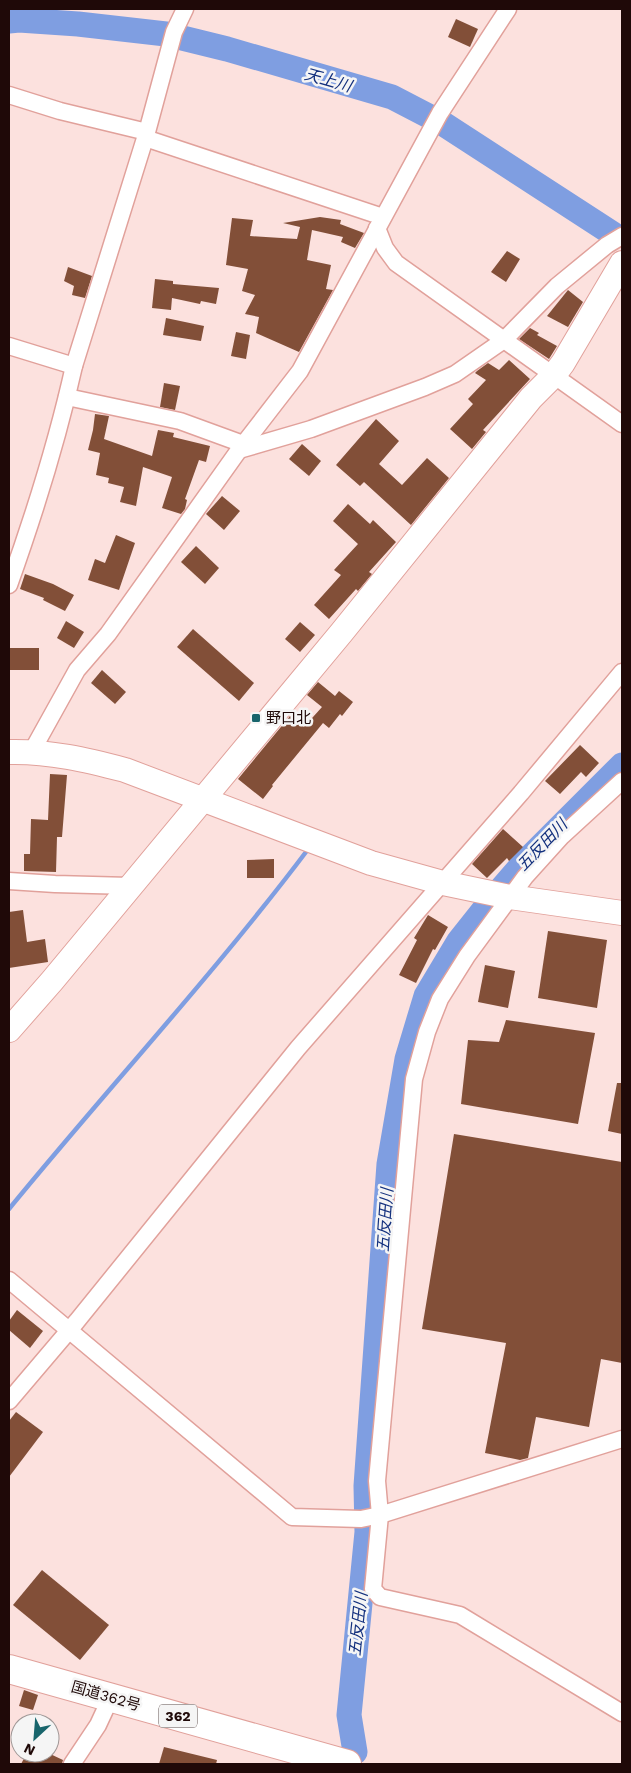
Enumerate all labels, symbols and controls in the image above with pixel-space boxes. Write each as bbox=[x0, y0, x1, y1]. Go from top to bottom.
water label: 天上川 bbox=[302, 64, 356, 96]
place label: 野口北 bbox=[266, 709, 311, 727]
marker: 野口北 bbox=[250, 712, 262, 724]
water label: 五反田川 bbox=[513, 814, 572, 875]
water label: 五反田川 bbox=[373, 1185, 397, 1253]
water label: 五反田川 bbox=[345, 1589, 371, 1657]
street label: 国道362号 bbox=[69, 1677, 143, 1715]
road number: 362 bbox=[159, 1704, 197, 1728]
north arrow bbox=[10, 1713, 60, 1763]
text: N bbox=[21, 1740, 37, 1759]

